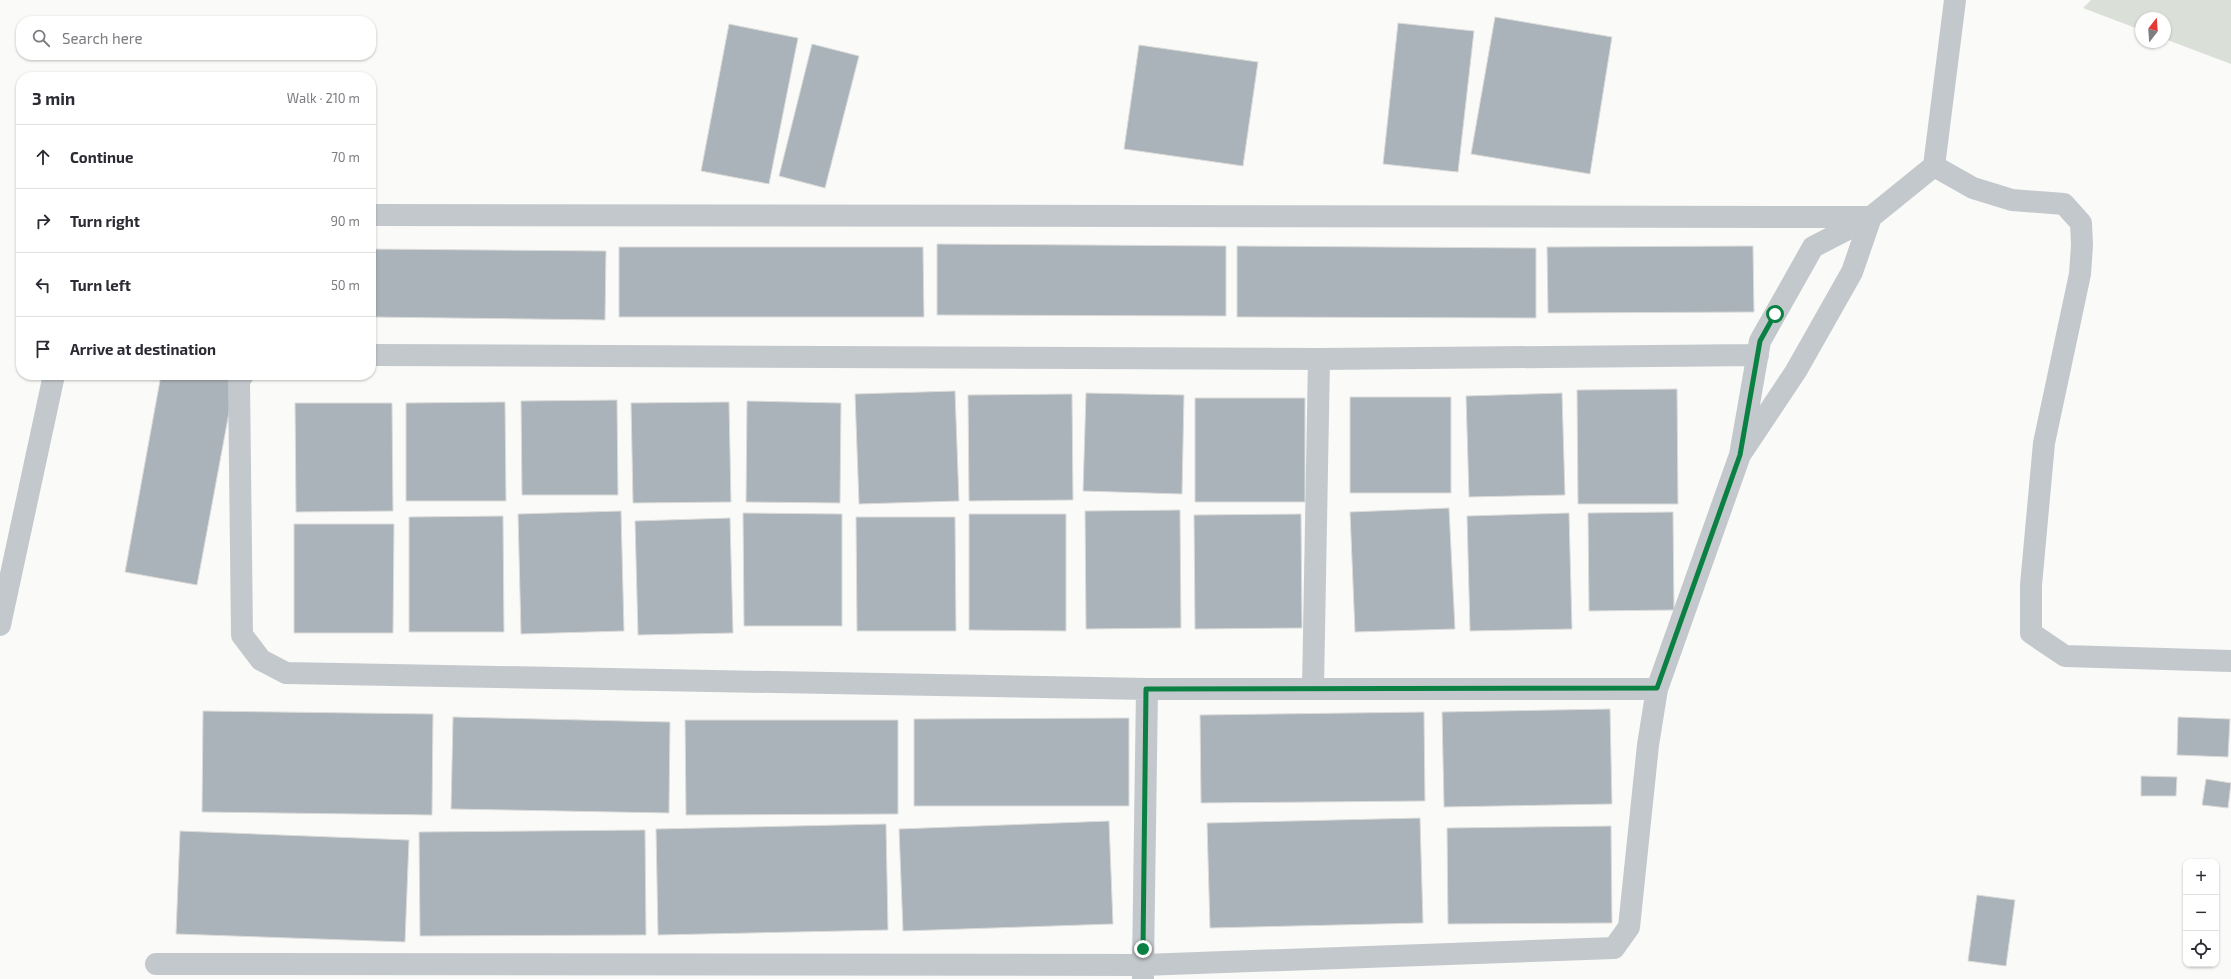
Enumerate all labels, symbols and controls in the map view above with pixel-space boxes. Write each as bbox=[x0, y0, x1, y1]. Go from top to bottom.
north arrow bbox=[2135, 12, 2171, 48]
search box bbox=[16, 16, 376, 60]
icon: search bbox=[30, 27, 52, 49]
text: Search here bbox=[62, 29, 143, 47]
text: 3 min bbox=[32, 88, 75, 108]
text: Walk · 210 m bbox=[287, 90, 360, 106]
icon: ahead bbox=[32, 146, 54, 168]
text: Continue bbox=[70, 148, 133, 166]
text: 70 m bbox=[331, 149, 360, 165]
icon: right bbox=[32, 210, 54, 232]
text: Turn right bbox=[70, 212, 140, 230]
text: 90 m bbox=[330, 213, 360, 229]
icon: left bbox=[32, 274, 54, 296]
text: Turn left bbox=[70, 276, 131, 294]
text: 50 m bbox=[331, 277, 360, 293]
route start bbox=[1766, 305, 1784, 323]
icon: arrive bbox=[32, 338, 54, 360]
text: Arrive at destination bbox=[70, 340, 216, 358]
map controls bbox=[2183, 859, 2219, 967]
button: + bbox=[2183, 859, 2219, 895]
button: − bbox=[2183, 895, 2219, 931]
button: locate bbox=[2183, 931, 2219, 967]
route end bbox=[1134, 940, 1152, 958]

